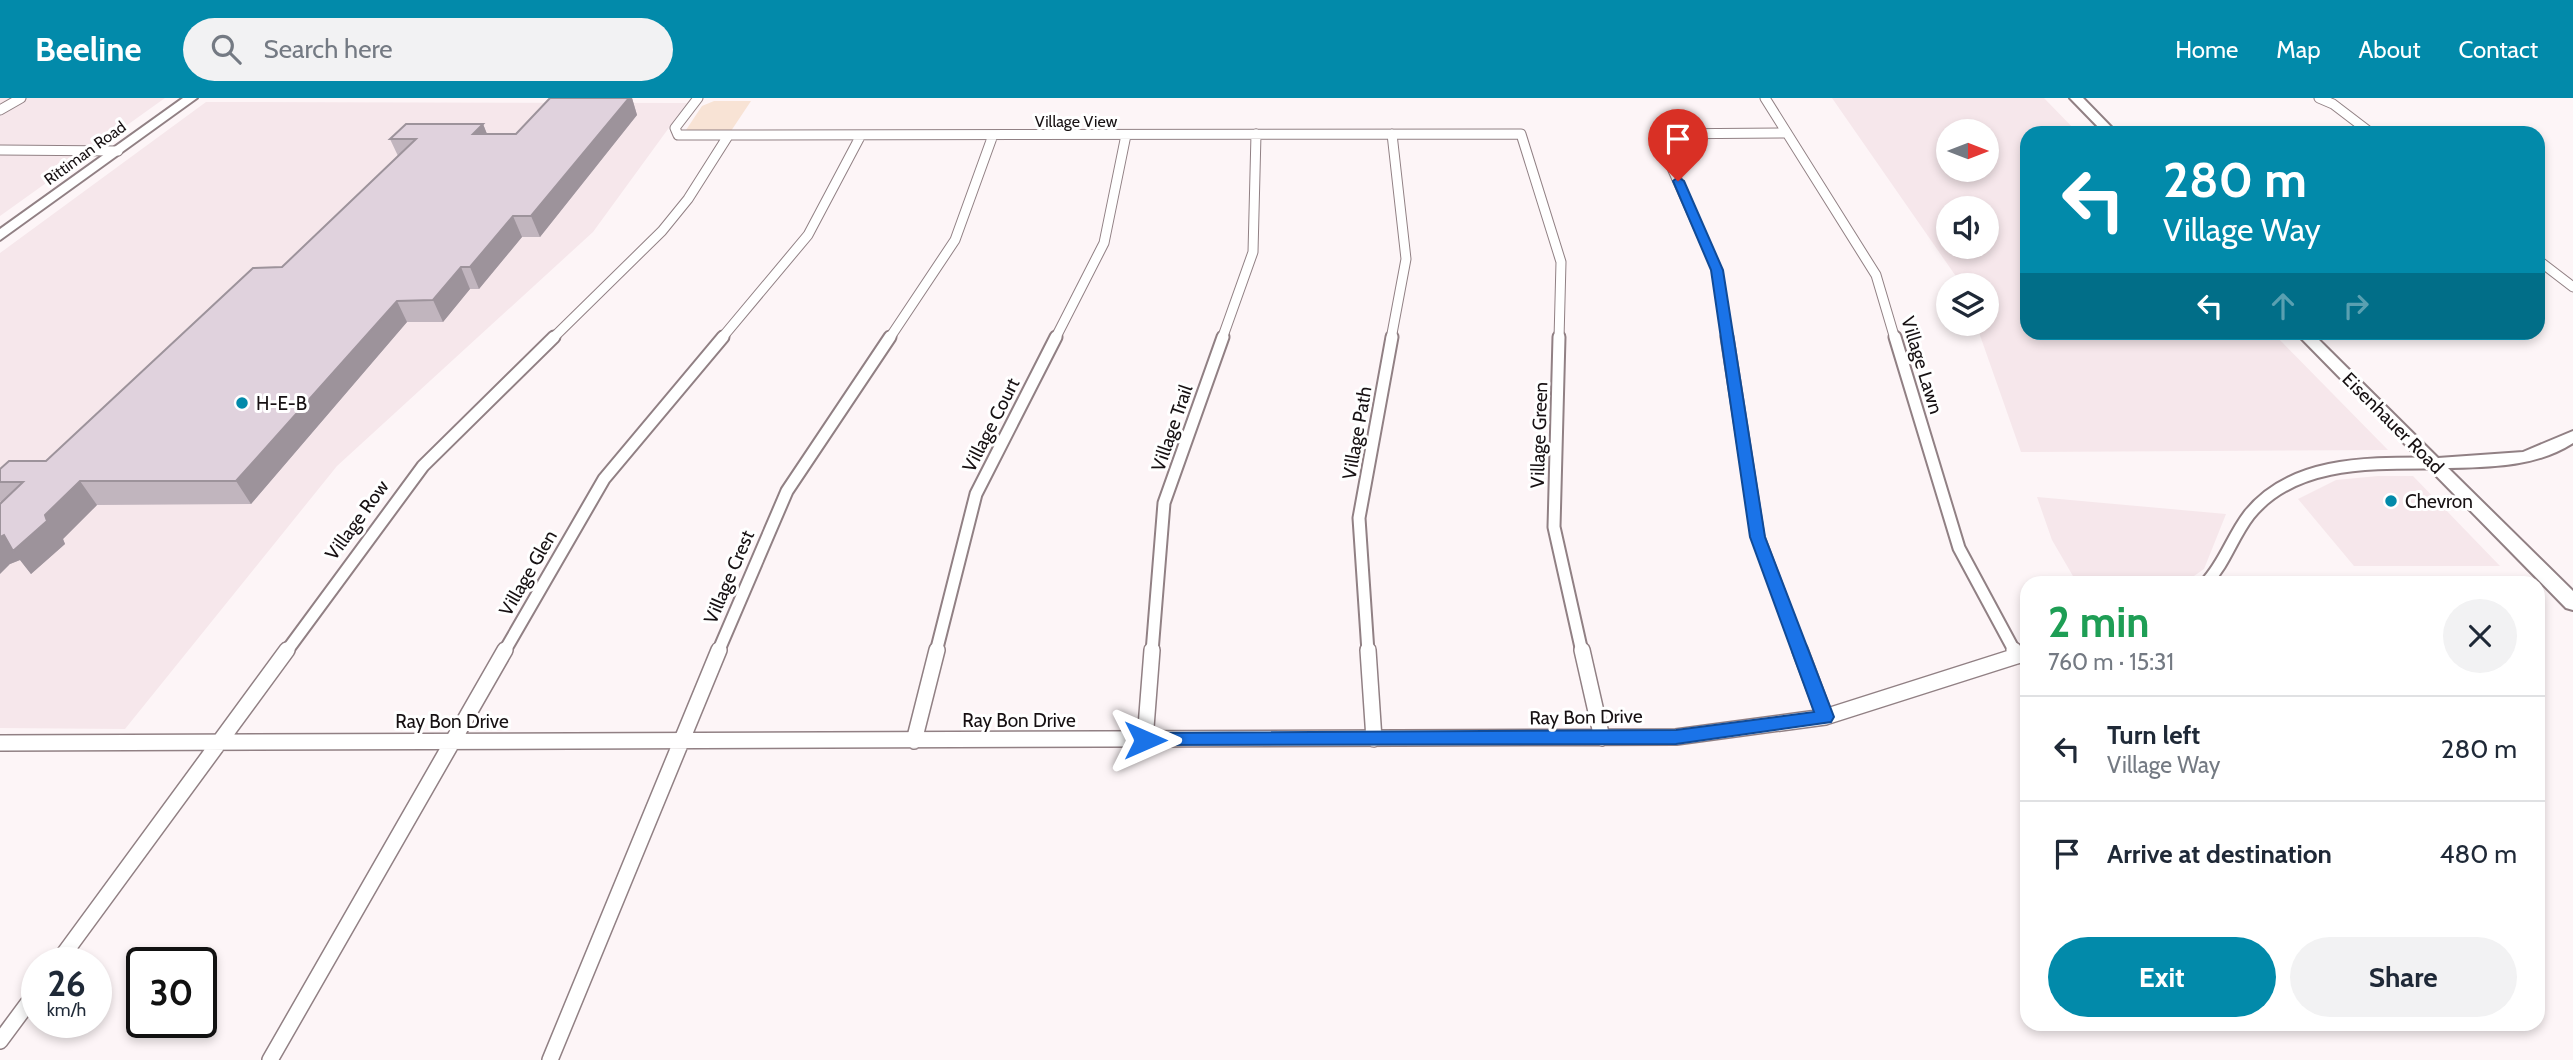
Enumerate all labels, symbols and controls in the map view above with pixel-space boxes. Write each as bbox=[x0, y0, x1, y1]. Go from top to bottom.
search box bbox=[183, 18, 673, 81]
text: Beeline bbox=[35, 29, 141, 69]
icon: search bbox=[207, 30, 245, 68]
text: Search here bbox=[263, 33, 393, 65]
text: Home bbox=[2175, 35, 2238, 64]
text: Map bbox=[2276, 35, 2321, 64]
text: About bbox=[2359, 35, 2421, 64]
text: Contact bbox=[2459, 35, 2538, 64]
pin bbox=[1648, 109, 1708, 181]
street label: Village View bbox=[1035, 112, 1118, 131]
street label: Rittiman Road bbox=[41, 117, 129, 189]
north arrow bbox=[1936, 119, 1998, 182]
map controls bbox=[1936, 119, 1999, 336]
icon: arrive bbox=[1659, 120, 1697, 158]
text: 280 m bbox=[2163, 150, 2307, 209]
icon: left bbox=[2048, 154, 2139, 245]
button: sound bbox=[1936, 196, 1999, 259]
text: Village Way bbox=[2163, 210, 2321, 249]
button: layers bbox=[1936, 273, 1999, 336]
icon: left bbox=[2191, 287, 2229, 325]
icon: ahead bbox=[2264, 287, 2302, 325]
icon: right bbox=[2337, 287, 2375, 325]
street label: Village Lawn bbox=[1896, 313, 1948, 417]
street label: Eisenhauer Road bbox=[2338, 368, 2448, 478]
street label: Village Court bbox=[958, 374, 1025, 476]
street label: Village Trail bbox=[1146, 381, 1198, 474]
street label: Village Green bbox=[1526, 381, 1552, 489]
street label: Village Path bbox=[1337, 385, 1377, 481]
place label: H-E-B bbox=[256, 392, 307, 415]
marker: H-E-B bbox=[234, 395, 250, 411]
street label: Village Row bbox=[320, 475, 394, 564]
place label: Chevron bbox=[2405, 490, 2473, 513]
marker: Chevron bbox=[2383, 493, 2399, 509]
street label: Village Glen bbox=[494, 526, 562, 620]
street label: Village Crest bbox=[699, 526, 759, 627]
text: 2 min bbox=[2048, 596, 2149, 648]
button: close bbox=[2443, 599, 2517, 673]
text: 760 m · 15:31 bbox=[2048, 648, 2174, 676]
position arrow bbox=[1108, 703, 1182, 777]
street label: Ray Bon Drive bbox=[1529, 705, 1643, 729]
street label: Ray Bon Drive bbox=[962, 709, 1076, 732]
street label: Ray Bon Drive bbox=[395, 710, 509, 733]
text: Turn left bbox=[2107, 719, 2200, 751]
icon: left bbox=[2048, 730, 2086, 768]
text: 280 m bbox=[2441, 733, 2517, 765]
text: Village Way bbox=[2107, 751, 2220, 779]
icon: arrive bbox=[2048, 835, 2086, 873]
text: Arrive at destination bbox=[2107, 838, 2332, 870]
text: 480 m bbox=[2439, 838, 2517, 870]
button: Exit bbox=[2048, 937, 2276, 1017]
button: Share bbox=[2290, 937, 2517, 1017]
speed limit sign: 30 bbox=[126, 947, 217, 1038]
text: 26 bbox=[47, 962, 86, 1005]
text: km/h bbox=[47, 999, 86, 1021]

